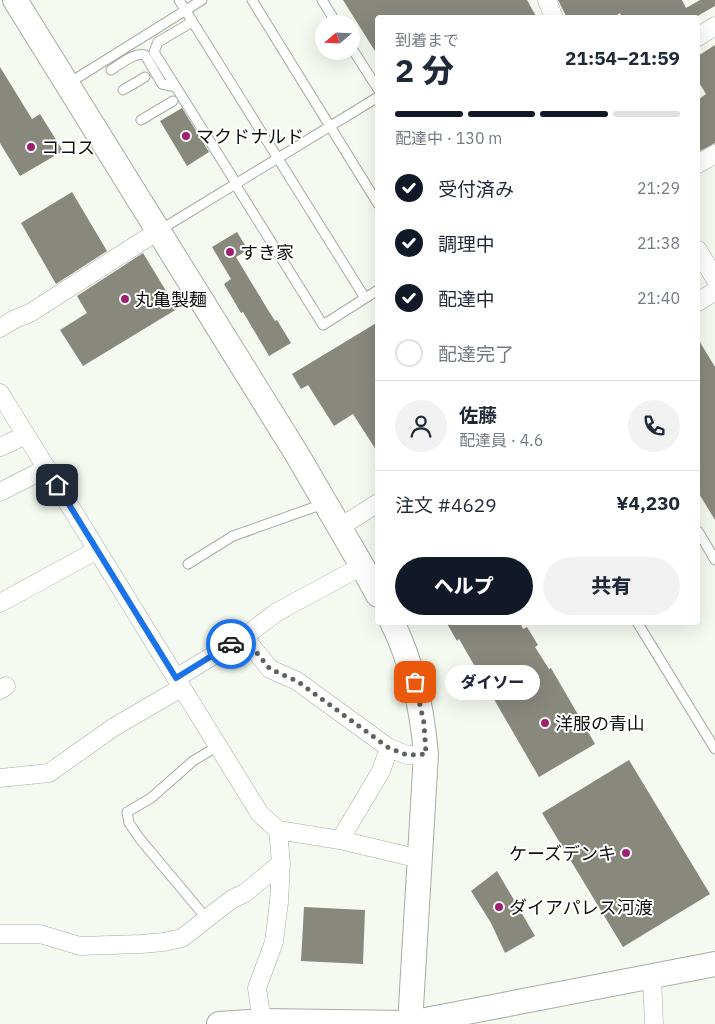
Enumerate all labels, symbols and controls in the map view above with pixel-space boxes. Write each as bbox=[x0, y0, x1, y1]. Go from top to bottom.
north arrow bbox=[315, 15, 360, 60]
map controls bbox=[315, 15, 360, 60]
text: 到着まで bbox=[395, 30, 459, 50]
text: 21:54–21:59 bbox=[565, 46, 680, 70]
text: 2 分 bbox=[395, 49, 454, 91]
place label: マクドナルド bbox=[196, 125, 304, 148]
text: 配達中 · 130 m bbox=[395, 128, 502, 148]
marker: マクドナルド bbox=[180, 130, 192, 142]
place label: ココス bbox=[41, 136, 95, 159]
marker: ココス bbox=[25, 141, 37, 153]
icon: check bbox=[395, 174, 423, 202]
text: 受付済み bbox=[438, 177, 514, 201]
text: 21:29 bbox=[637, 178, 680, 198]
icon: check bbox=[395, 229, 423, 257]
text: 調理中 bbox=[438, 232, 495, 256]
text: 21:38 bbox=[637, 233, 680, 253]
place label: すき家 bbox=[240, 241, 294, 264]
marker: すき家 bbox=[224, 246, 236, 258]
icon: check bbox=[395, 284, 423, 312]
text: 配達中 bbox=[438, 287, 495, 311]
place label: 丸亀製麺 bbox=[135, 288, 207, 311]
text: 21:40 bbox=[637, 288, 680, 308]
marker: 丸亀製麺 bbox=[119, 293, 131, 305]
text: 配達完了 bbox=[438, 342, 514, 366]
button: person bbox=[395, 400, 447, 452]
button: phone bbox=[628, 400, 680, 452]
text: 佐藤 bbox=[459, 403, 497, 427]
text: 配達員 · 4.6 bbox=[459, 430, 543, 450]
pin bbox=[36, 464, 78, 506]
icon: home bbox=[43, 471, 71, 499]
text: ¥4,230 bbox=[616, 491, 680, 515]
text: 注文 #4629 bbox=[395, 493, 497, 517]
button: ヘルプ bbox=[395, 557, 533, 615]
button: 共有 bbox=[543, 557, 680, 615]
courier bbox=[206, 619, 256, 669]
icon: car bbox=[217, 630, 245, 658]
pin bbox=[394, 661, 436, 703]
callout: ダイソー bbox=[445, 664, 540, 700]
icon: bag bbox=[401, 668, 429, 696]
text: ダイソー bbox=[460, 672, 525, 692]
place label: 洋服の青山 bbox=[555, 712, 645, 735]
marker: 洋服の青山 bbox=[539, 717, 551, 729]
place label: ケーズデンキ bbox=[509, 842, 616, 865]
marker: ケーズデンキ bbox=[620, 847, 632, 859]
place label: ダイアパレス河渡 bbox=[509, 896, 653, 919]
marker: ダイアパレス河渡 bbox=[493, 901, 505, 913]

